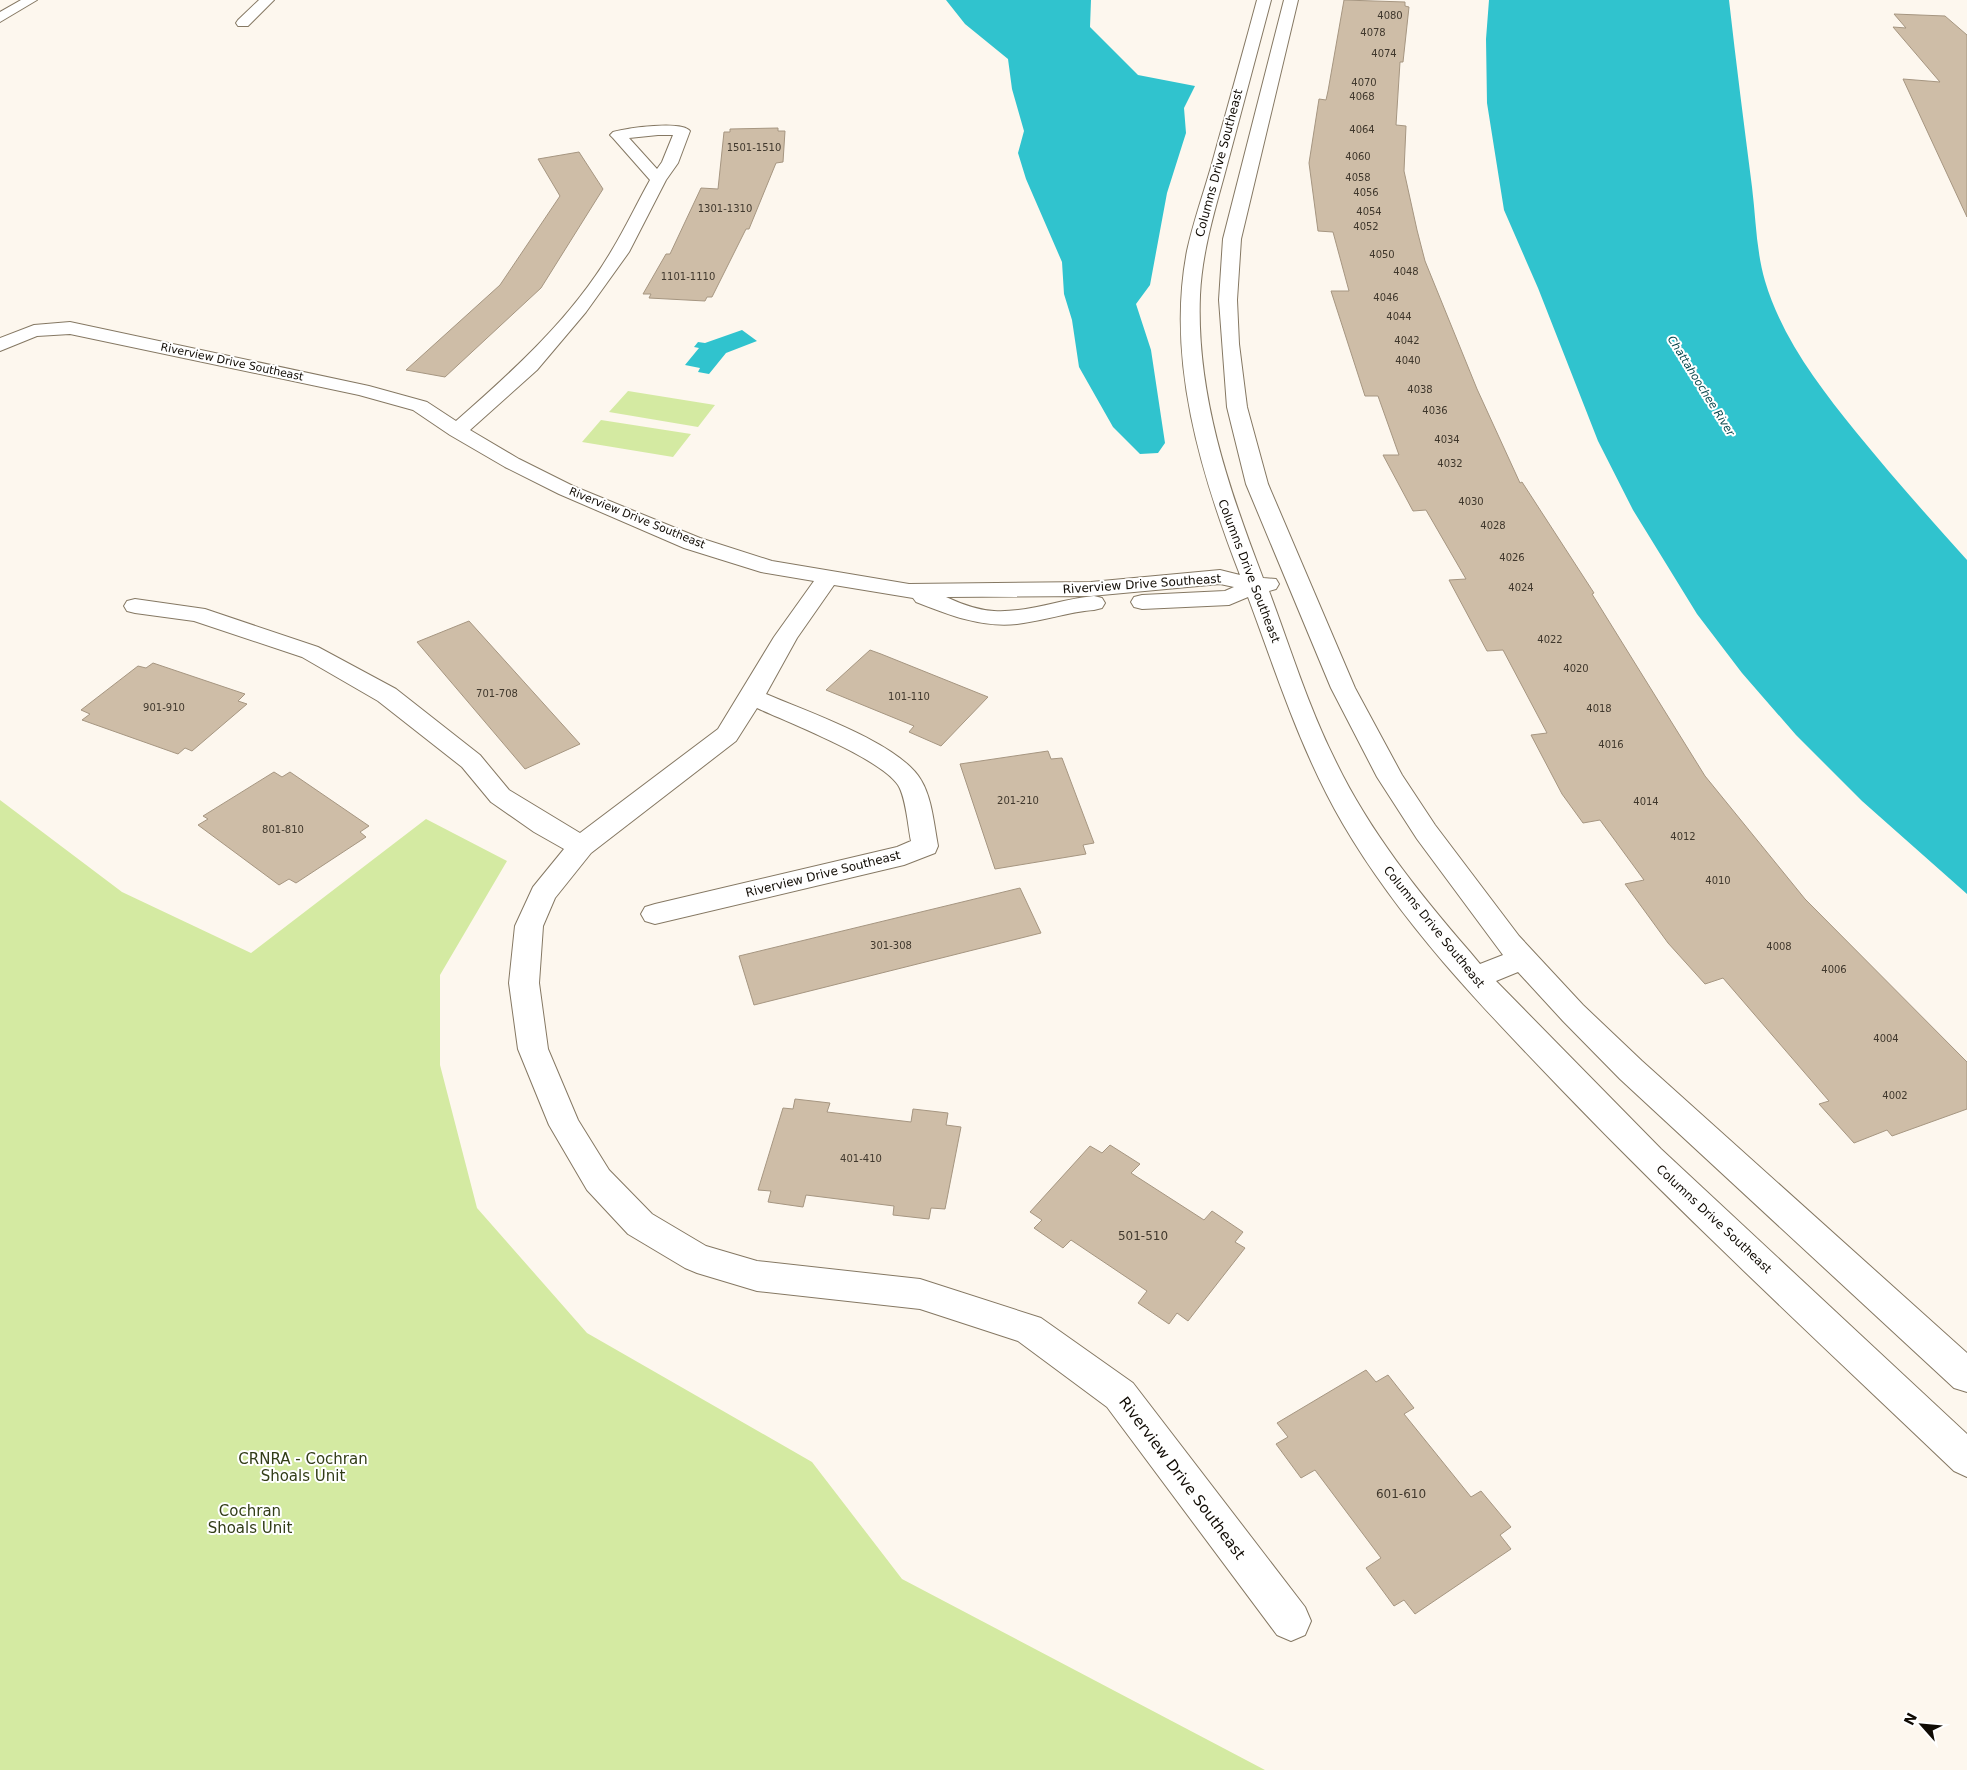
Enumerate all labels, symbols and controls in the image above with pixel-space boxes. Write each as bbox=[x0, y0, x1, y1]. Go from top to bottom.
house number: 4080 bbox=[1377, 10, 1403, 21]
house number: 4078 bbox=[1360, 27, 1386, 38]
house number: 4074 bbox=[1371, 48, 1397, 59]
house number: 4070 bbox=[1351, 77, 1377, 88]
street label: Columns Drive Southeast bbox=[1193, 87, 1246, 238]
house number: 4068 bbox=[1349, 91, 1375, 102]
house number: 4064 bbox=[1349, 124, 1375, 135]
house number: 1501-1510 bbox=[727, 142, 781, 153]
house number: 4060 bbox=[1345, 151, 1371, 162]
house number: 4058 bbox=[1345, 172, 1371, 183]
house number: 4056 bbox=[1353, 187, 1379, 198]
house number: 1301-1310 bbox=[698, 203, 752, 214]
house number: 4054 bbox=[1356, 206, 1382, 217]
house number: 4052 bbox=[1353, 221, 1379, 232]
house number: 4050 bbox=[1369, 249, 1395, 260]
house number: 4048 bbox=[1393, 266, 1419, 277]
house number: 1101-1110 bbox=[661, 271, 715, 282]
house number: 4046 bbox=[1373, 292, 1399, 303]
house number: 4044 bbox=[1386, 311, 1412, 322]
water label: Chattahoochee River bbox=[1665, 333, 1738, 440]
house number: 4042 bbox=[1394, 335, 1420, 346]
street label: Riverview Drive Southeast bbox=[159, 340, 305, 384]
house number: 4040 bbox=[1395, 355, 1421, 366]
house number: 4038 bbox=[1407, 384, 1433, 395]
house number: 4036 bbox=[1422, 405, 1448, 416]
house number: 4034 bbox=[1434, 434, 1460, 445]
house number: 4032 bbox=[1437, 458, 1463, 469]
street label: Riverview Drive Southeast bbox=[567, 485, 708, 552]
house number: 4030 bbox=[1458, 496, 1484, 507]
street label: Columns Drive Southeast bbox=[1215, 497, 1283, 645]
house number: 4028 bbox=[1480, 520, 1506, 531]
house number: 4026 bbox=[1499, 552, 1525, 563]
street label: Riverview Drive Southeast bbox=[1062, 571, 1222, 597]
house number: 4024 bbox=[1508, 582, 1534, 593]
house number: 4022 bbox=[1537, 634, 1563, 645]
house number: 4020 bbox=[1563, 663, 1589, 674]
house number: 701-708 bbox=[476, 688, 518, 699]
house number: 101-110 bbox=[888, 691, 930, 702]
house number: 901-910 bbox=[143, 702, 185, 713]
house number: 4018 bbox=[1586, 703, 1612, 714]
house number: 4016 bbox=[1598, 739, 1624, 750]
house number: 201-210 bbox=[997, 795, 1039, 806]
house number: 4014 bbox=[1633, 796, 1659, 807]
house number: 801-810 bbox=[262, 824, 304, 835]
house number: 4012 bbox=[1670, 831, 1696, 842]
street label: Riverview Drive Southeast bbox=[744, 848, 902, 900]
street label: Columns Drive Southeast bbox=[1381, 863, 1488, 991]
house number: 4010 bbox=[1705, 875, 1731, 886]
house number: 301-308 bbox=[870, 940, 912, 951]
house number: 4008 bbox=[1766, 941, 1792, 952]
house number: 4006 bbox=[1821, 964, 1847, 975]
house number: 4004 bbox=[1873, 1033, 1899, 1044]
house number: 4002 bbox=[1882, 1090, 1908, 1101]
house number: 401-410 bbox=[840, 1153, 882, 1164]
street label: Columns Drive Southeast bbox=[1653, 1162, 1775, 1276]
house number: 501-510 bbox=[1118, 1229, 1168, 1243]
street label: Riverview Drive Southeast bbox=[1115, 1393, 1249, 1563]
park label: CRNRA - Cochran Shoals Unit bbox=[238, 1450, 368, 1485]
house number: 601-610 bbox=[1376, 1487, 1426, 1501]
park label: Cochran Shoals Unit bbox=[208, 1502, 292, 1537]
north arrow bbox=[1897, 1700, 1947, 1750]
text: N bbox=[1901, 1710, 1920, 1728]

